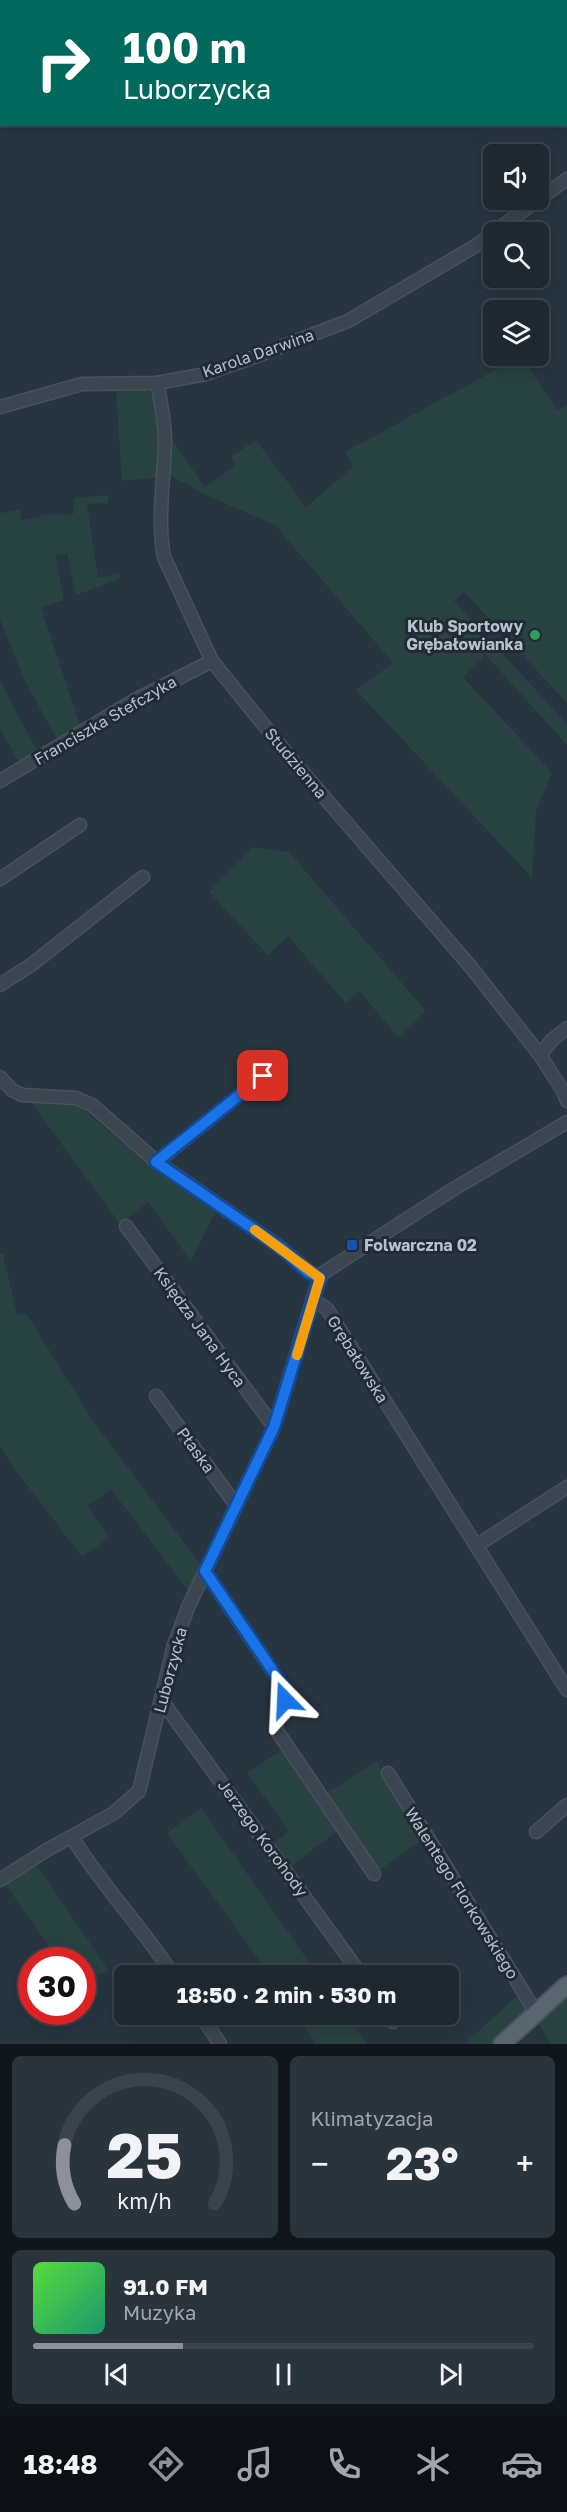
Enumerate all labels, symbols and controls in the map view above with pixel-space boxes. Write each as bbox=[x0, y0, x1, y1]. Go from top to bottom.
text: 100 m bbox=[123, 22, 246, 72]
icon: right bbox=[24, 24, 102, 102]
text: Luborzycka bbox=[123, 73, 271, 105]
map controls bbox=[483, 144, 549, 366]
button: sound bbox=[483, 144, 549, 210]
button: search bbox=[483, 222, 549, 288]
button: layers bbox=[483, 300, 549, 366]
street label: Karola Darwina bbox=[200, 325, 316, 381]
place label: Klub Sportowy Grębałowianka bbox=[406, 616, 523, 654]
marker: Klub Sportowy Grębałowianka bbox=[528, 628, 542, 642]
street label: Franciszka Stefczyka bbox=[30, 671, 180, 769]
street label: Studzienna bbox=[261, 724, 331, 802]
pin bbox=[237, 1050, 288, 1101]
icon: arrive bbox=[246, 1059, 279, 1092]
place label: Folwarczna 02 bbox=[364, 1235, 477, 1255]
marker: Folwarczna 02 bbox=[345, 1238, 359, 1252]
street label: Księdza Jana Hyca bbox=[150, 1263, 250, 1391]
street label: Grębałowska bbox=[323, 1311, 393, 1407]
street label: Płaska bbox=[173, 1423, 219, 1477]
street label: Luborzycka bbox=[149, 1625, 191, 1715]
position arrow bbox=[253, 1668, 317, 1732]
street label: Jerzego Korohody bbox=[214, 1776, 312, 1900]
street label: Walentego Florkowskiego bbox=[401, 1803, 523, 1983]
speed limit sign: 30 bbox=[18, 1947, 96, 2025]
text: 18:50 · 2 min · 530 m bbox=[177, 1981, 396, 2008]
text: Klimatyzacja bbox=[311, 2106, 433, 2130]
text: 25 bbox=[107, 2117, 183, 2192]
text: 23° bbox=[386, 2136, 458, 2190]
text: − bbox=[311, 2144, 329, 2183]
text: + bbox=[516, 2144, 534, 2183]
text: km/h bbox=[117, 2188, 172, 2214]
text: 91.0 FM bbox=[123, 2273, 208, 2300]
text: Muzyka bbox=[123, 2300, 196, 2324]
icon: previous bbox=[100, 2358, 133, 2391]
icon: pause bbox=[267, 2358, 300, 2391]
icon: next bbox=[434, 2358, 467, 2391]
icon: directions bbox=[145, 2443, 187, 2485]
icon: music bbox=[234, 2443, 276, 2485]
icon: phone bbox=[323, 2443, 365, 2485]
icon: climate bbox=[412, 2443, 454, 2485]
icon: car bbox=[501, 2443, 543, 2485]
text: 18:48 bbox=[24, 2448, 98, 2480]

